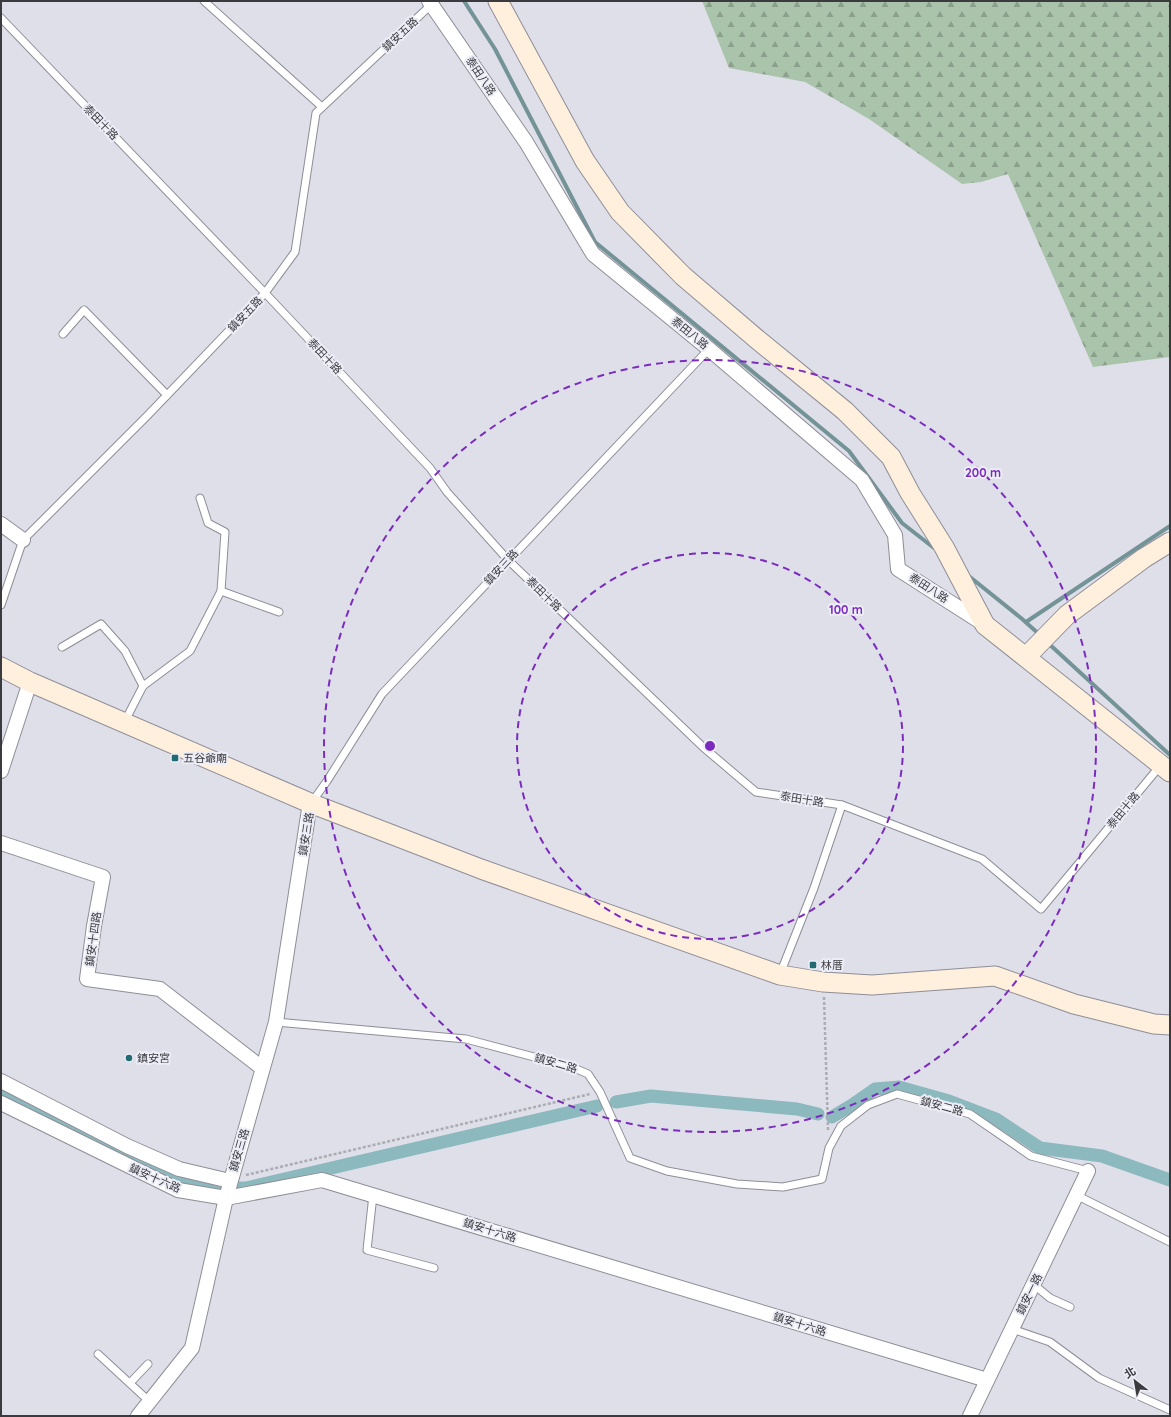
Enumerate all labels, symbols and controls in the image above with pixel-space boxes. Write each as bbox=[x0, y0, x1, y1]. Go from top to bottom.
street label: 鎮安五路 bbox=[379, 14, 421, 54]
street label: 泰田八路 bbox=[463, 54, 499, 98]
street label: 泰田十路 bbox=[81, 101, 121, 143]
street label: 鎮安五路 bbox=[225, 293, 265, 335]
street label: 泰田八路 bbox=[668, 314, 712, 352]
street label: 泰田十路 bbox=[305, 335, 345, 377]
text: 200 m bbox=[965, 465, 1001, 480]
street label: 鎮安三路 bbox=[481, 546, 521, 588]
street label: 泰田八路 bbox=[907, 570, 951, 606]
street label: 泰田十路 bbox=[523, 574, 565, 614]
text: 100 m bbox=[829, 602, 863, 617]
centre of rings bbox=[703, 739, 717, 753]
place label: 五谷爺廟 bbox=[183, 751, 227, 765]
marker: 五谷爺廟 bbox=[170, 753, 180, 763]
street label: 泰田十路 bbox=[779, 789, 825, 809]
street label: 泰田十路 bbox=[1103, 789, 1143, 831]
street label: 鎮安三路 bbox=[296, 811, 316, 857]
street label: 鎮安十四路 bbox=[82, 911, 104, 967]
place label: 林厝 bbox=[821, 958, 843, 972]
marker: 林厝 bbox=[808, 960, 818, 970]
street label: 鎮安二路 bbox=[533, 1050, 579, 1076]
place label: 鎮安宮 bbox=[137, 1051, 170, 1065]
marker: 鎮安宮 bbox=[124, 1053, 134, 1063]
street label: 鎮安二路 bbox=[919, 1094, 965, 1118]
street label: 鎮安三路 bbox=[226, 1127, 252, 1173]
street label: 鎮安十六路 bbox=[127, 1160, 183, 1196]
street label: 鎮安十六路 bbox=[462, 1215, 518, 1245]
street label: 鎮安一路 bbox=[1013, 1271, 1045, 1317]
street label: 鎮安十六路 bbox=[772, 1309, 828, 1339]
north arrow bbox=[1115, 1361, 1155, 1401]
text: 北 bbox=[1122, 1364, 1138, 1381]

